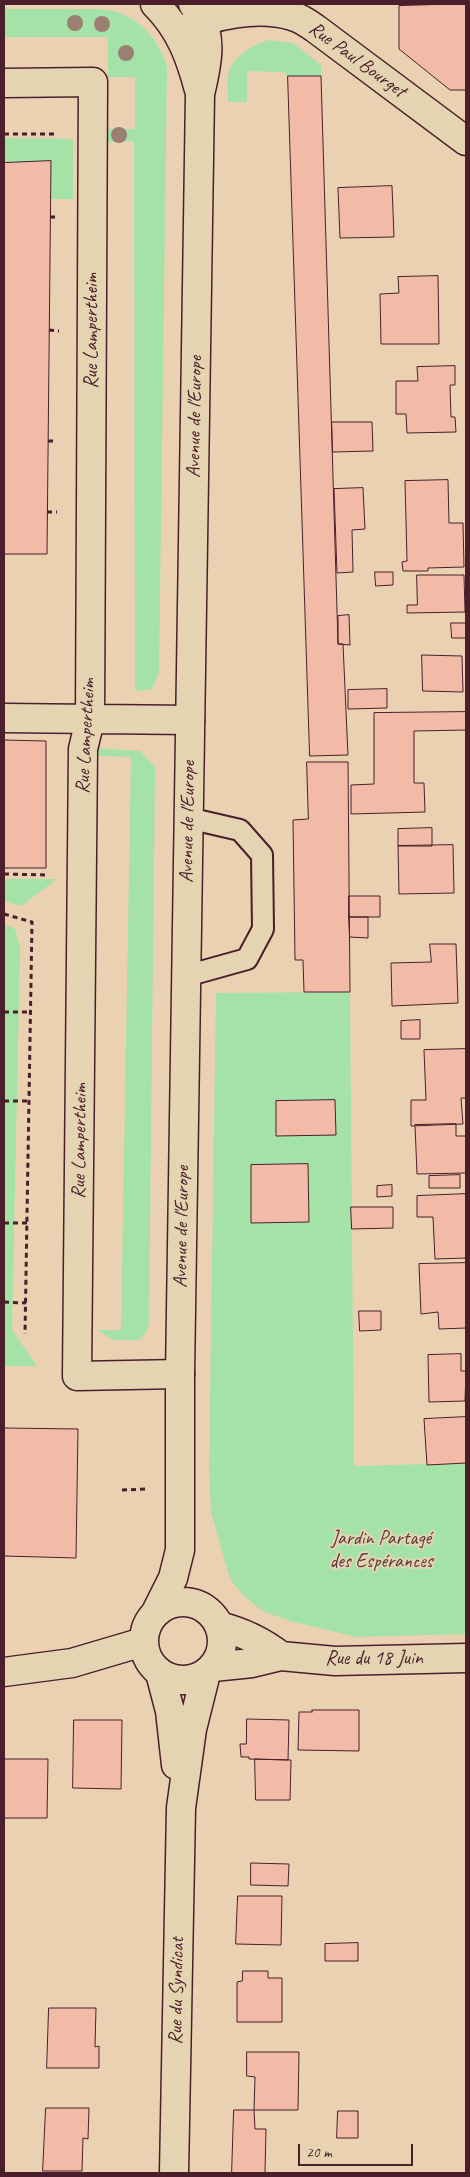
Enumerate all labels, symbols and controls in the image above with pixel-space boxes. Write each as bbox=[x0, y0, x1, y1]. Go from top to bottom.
street label: Rue Paul Bourget bbox=[304, 17, 410, 103]
street label: Rue Lampertheim bbox=[80, 273, 104, 389]
street label: Avenue de l'Europe bbox=[182, 356, 208, 478]
street label: Rue Lampertheim bbox=[71, 678, 101, 794]
street label: Avenue de l'Europe bbox=[175, 761, 201, 883]
street label: Rue Lampertheim bbox=[67, 1083, 93, 1199]
street label: Avenue de l'Europe bbox=[169, 1166, 195, 1288]
park label: Jardin Partagé des Espérances bbox=[329, 1527, 433, 1574]
street label: Rue du 18 Juin bbox=[325, 1647, 423, 1671]
street label: Rue du Syndicat bbox=[164, 1937, 190, 2045]
scale bar bbox=[300, 2134, 415, 2166]
text: 20 m bbox=[306, 2143, 332, 2162]

